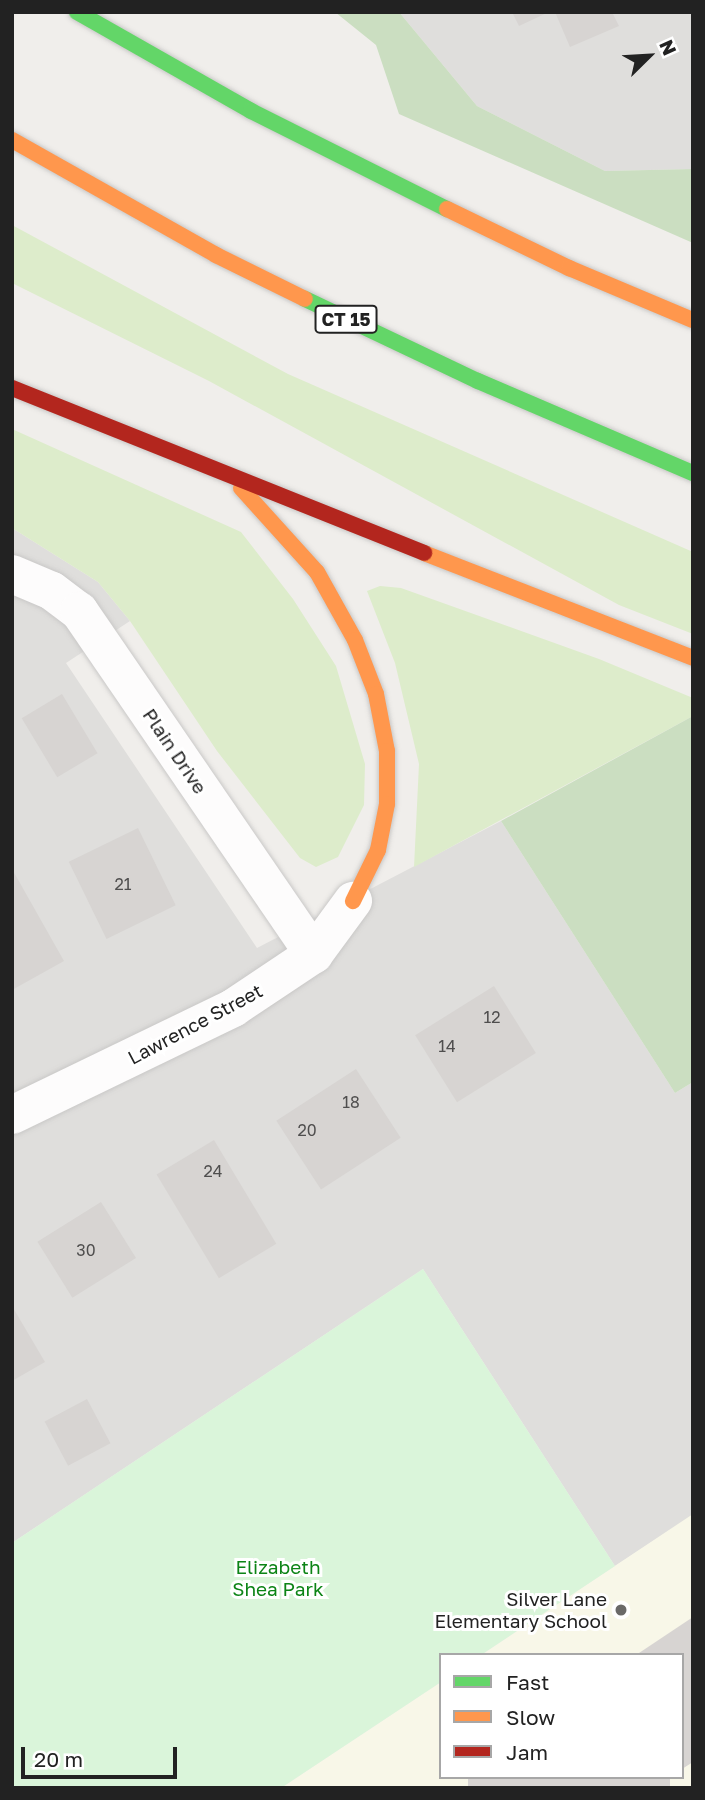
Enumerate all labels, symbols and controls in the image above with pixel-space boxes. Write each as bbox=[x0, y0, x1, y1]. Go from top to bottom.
north arrow bbox=[614, 21, 684, 91]
text: N bbox=[655, 36, 682, 59]
road number: CT 15 bbox=[314, 304, 378, 334]
street label: Plain Drive bbox=[138, 704, 212, 798]
house number: 21 bbox=[114, 874, 132, 894]
street label: Lawrence Street bbox=[124, 979, 266, 1069]
house number: 12 bbox=[483, 1007, 501, 1027]
house number: 14 bbox=[438, 1036, 456, 1056]
house number: 18 bbox=[342, 1092, 360, 1112]
house number: 20 bbox=[297, 1120, 317, 1140]
house number: 24 bbox=[203, 1161, 223, 1181]
house number: 30 bbox=[76, 1240, 96, 1260]
park label: Elizabeth Shea Park bbox=[232, 1556, 324, 1600]
place label: Silver Lane Elementary School bbox=[434, 1588, 607, 1632]
marker: Silver Lane Elementary School bbox=[613, 1602, 629, 1618]
legend bbox=[439, 1653, 684, 1779]
text: Fast bbox=[506, 1669, 549, 1695]
text: Slow bbox=[506, 1704, 555, 1730]
scale bar bbox=[24, 1734, 180, 1778]
text: Jam bbox=[506, 1739, 548, 1765]
text: 20 m bbox=[34, 1746, 83, 1772]

